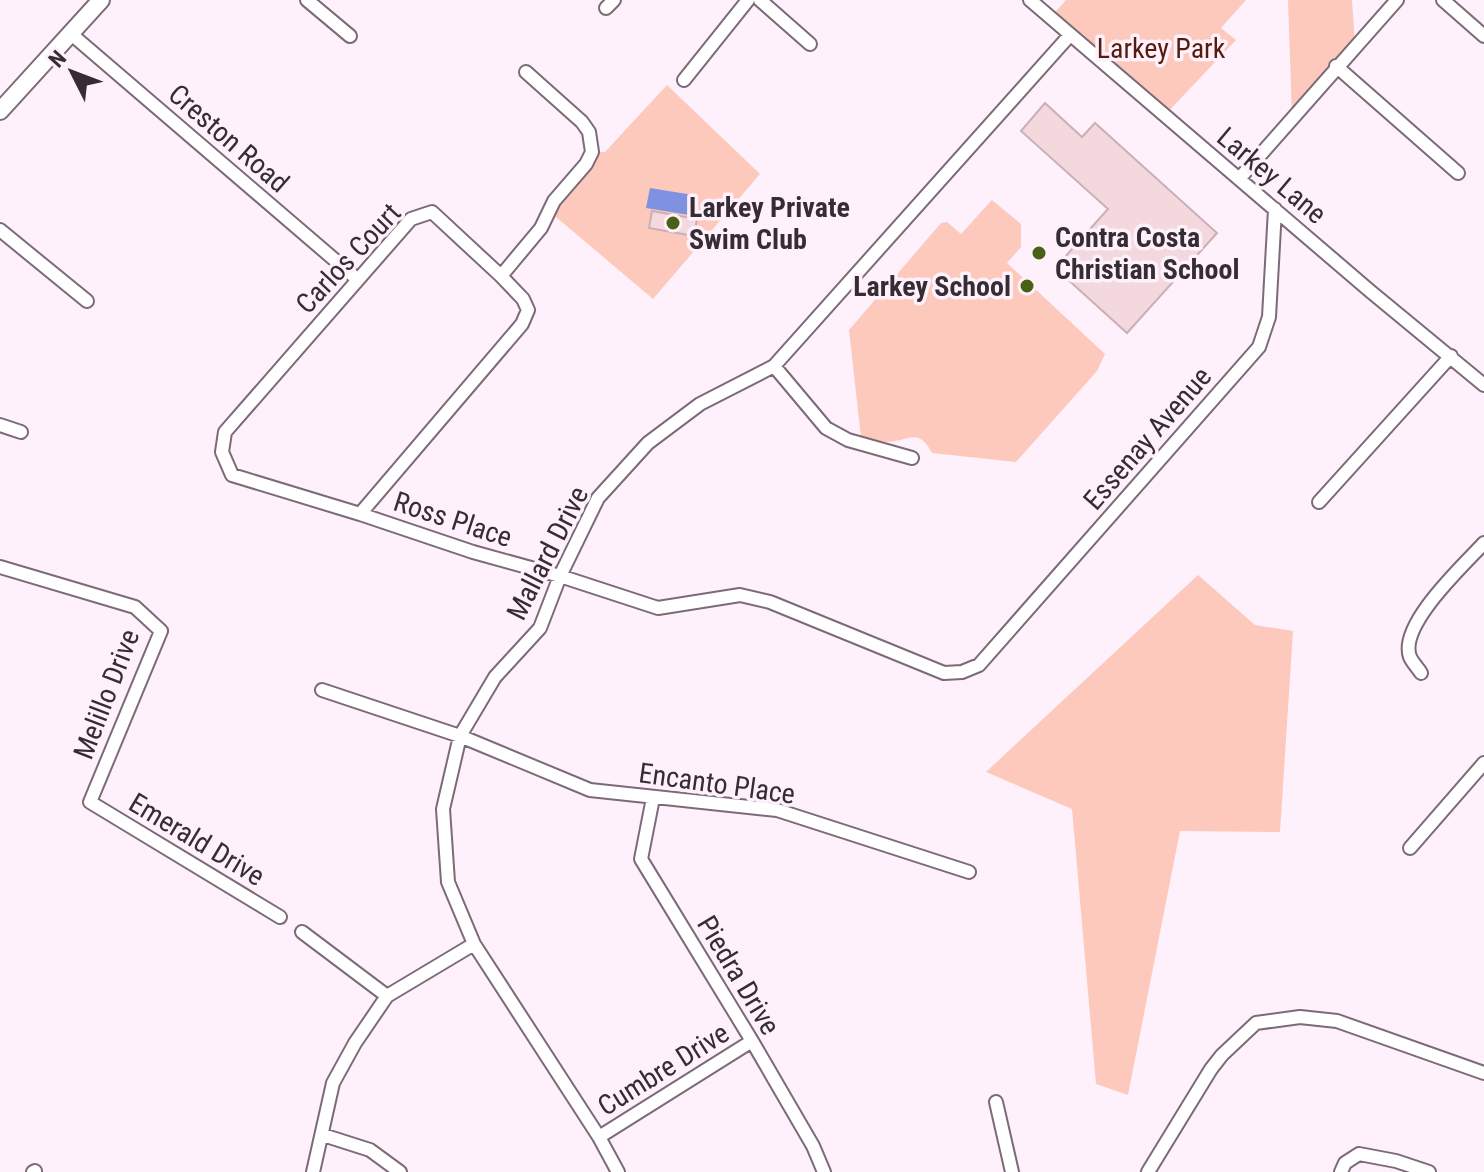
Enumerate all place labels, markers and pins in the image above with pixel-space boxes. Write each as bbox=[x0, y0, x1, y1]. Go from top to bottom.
place label: Larkey Private Swim Club bbox=[689, 191, 850, 256]
marker: Larkey Private Swim Club bbox=[664, 214, 682, 232]
place label: Contra Costa Christian School bbox=[1055, 221, 1240, 286]
marker: Contra Costa Christian School bbox=[1030, 244, 1048, 262]
place label: Larkey School bbox=[853, 270, 1011, 303]
marker: Larkey School bbox=[1018, 277, 1036, 295]

